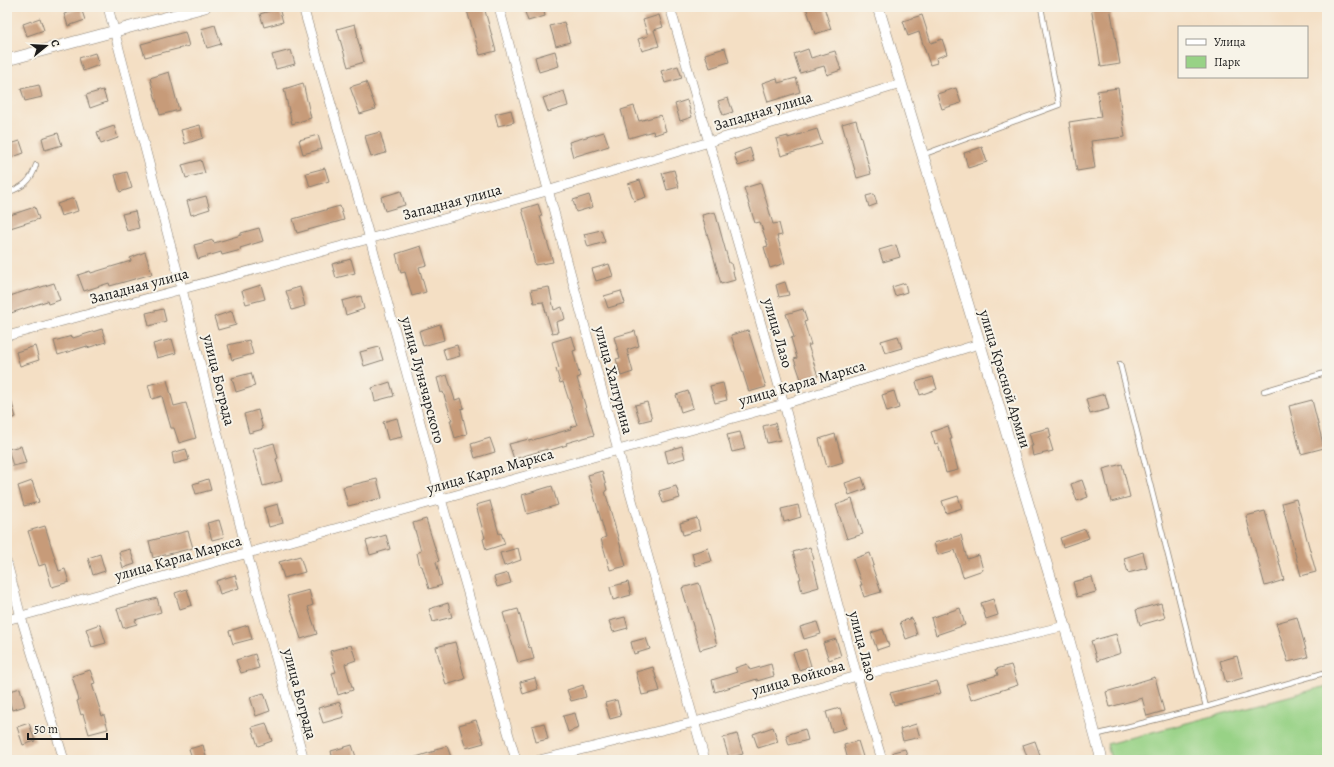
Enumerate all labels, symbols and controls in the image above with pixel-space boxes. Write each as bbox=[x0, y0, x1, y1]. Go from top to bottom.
north arrow bbox=[26, 26, 66, 66]
legend bbox=[1178, 26, 1308, 78]
text: Улица bbox=[1214, 34, 1246, 50]
text: С bbox=[47, 38, 63, 49]
text: Парк bbox=[1214, 54, 1240, 70]
street label: Западная улица bbox=[711, 87, 815, 135]
street label: Западная улица bbox=[400, 179, 504, 225]
street label: Западная улица bbox=[87, 263, 191, 309]
street label: улица Лазо bbox=[758, 295, 797, 370]
street label: улица Красной Армии bbox=[974, 306, 1036, 451]
street label: улица Луначарского bbox=[396, 313, 450, 446]
street label: улица Халтурина bbox=[590, 323, 638, 436]
street label: улица Бограда bbox=[198, 331, 240, 428]
street label: улица Карла Маркса bbox=[735, 355, 868, 411]
street label: улица Карла Маркса bbox=[423, 443, 556, 499]
street label: улица Карла Маркса bbox=[111, 530, 244, 586]
street label: улица Лазо bbox=[844, 608, 882, 683]
street label: улица Бограда bbox=[278, 645, 322, 742]
street label: улица Войкова bbox=[748, 655, 847, 701]
scale bar bbox=[28, 715, 107, 741]
text: 50 m bbox=[34, 721, 58, 737]

